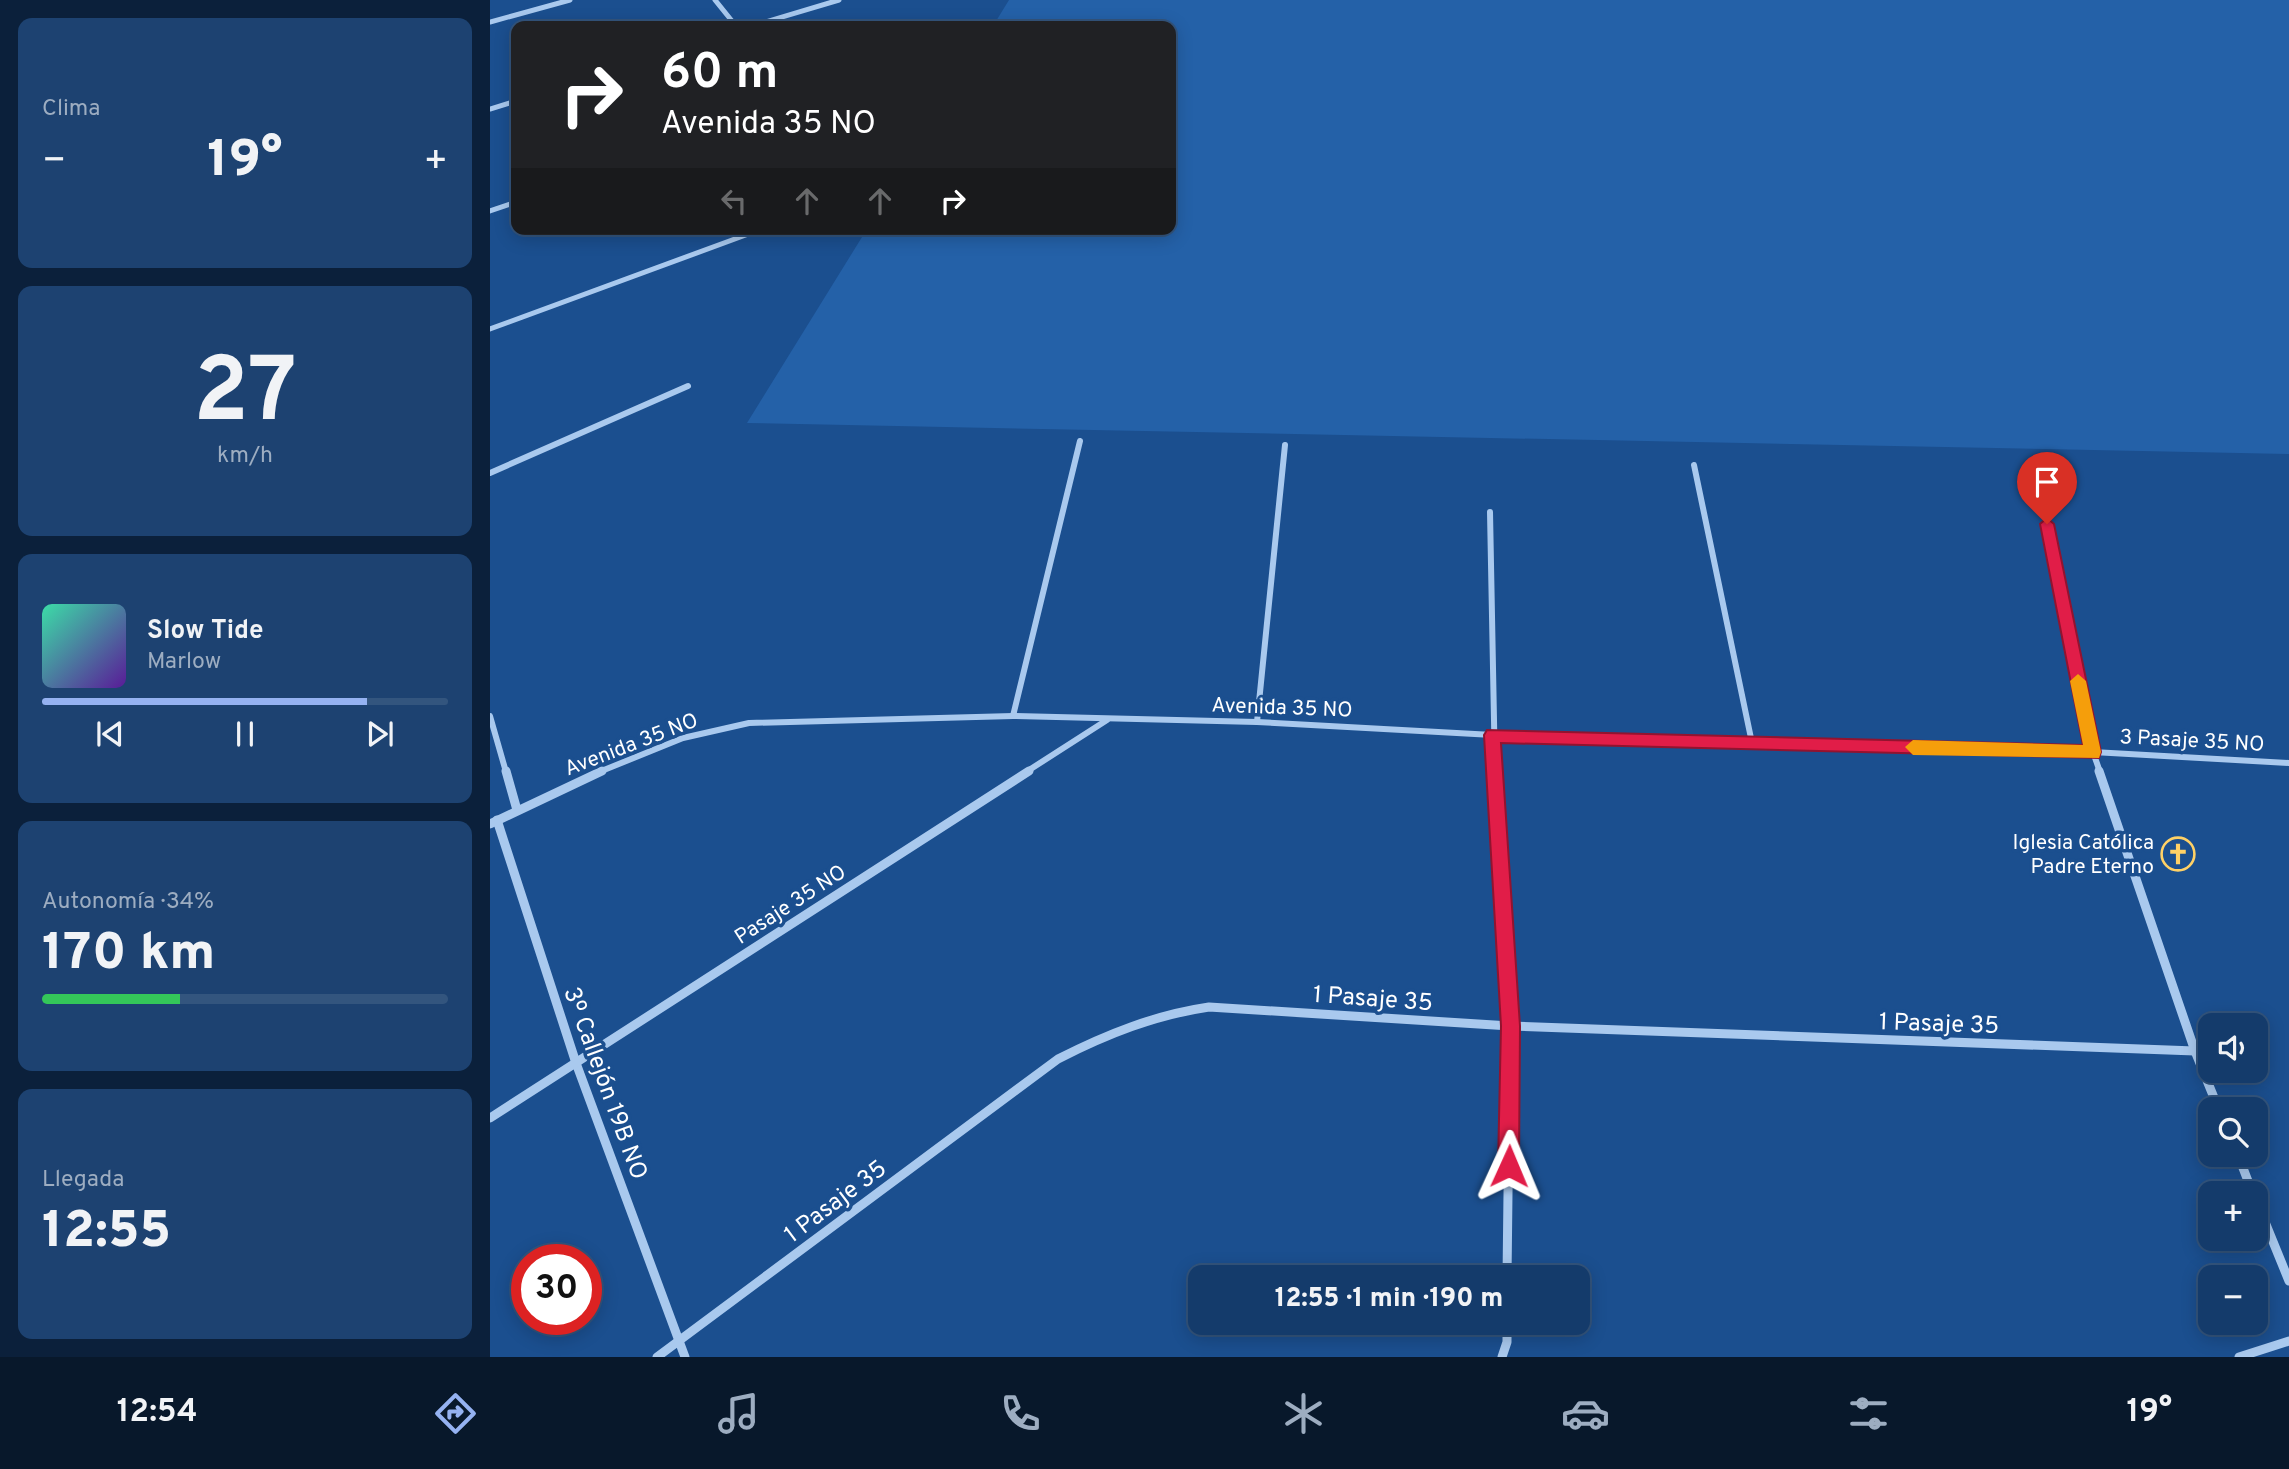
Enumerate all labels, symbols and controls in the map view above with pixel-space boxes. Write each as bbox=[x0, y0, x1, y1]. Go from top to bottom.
text: 60 m bbox=[661, 44, 779, 106]
icon: right bbox=[546, 49, 637, 140]
text: Clima bbox=[42, 95, 100, 124]
text: Avenida 35 NO bbox=[661, 105, 876, 145]
text: 19° bbox=[207, 129, 283, 195]
text: − bbox=[42, 138, 67, 187]
text: + bbox=[423, 138, 448, 187]
icon: left bbox=[715, 182, 753, 220]
icon: ahead bbox=[788, 182, 826, 220]
icon: ahead bbox=[861, 182, 899, 220]
icon: right bbox=[934, 182, 972, 220]
text: 27 bbox=[193, 339, 297, 454]
text: km/h bbox=[217, 442, 273, 471]
pin bbox=[2017, 452, 2077, 524]
icon: arrive bbox=[2028, 463, 2066, 501]
text: Slow Tide bbox=[147, 615, 264, 648]
text: Marlow bbox=[147, 648, 221, 677]
street label: Avenida 35 NO bbox=[1211, 693, 1353, 724]
street label: Avenida 35 NO bbox=[561, 708, 702, 783]
icon: previous bbox=[91, 715, 129, 753]
icon: pause bbox=[226, 715, 264, 753]
icon: next bbox=[361, 715, 399, 753]
street label: 3 Pasaje 35 NO bbox=[2119, 724, 2265, 759]
place label: Iglesia Católica Padre Eterno bbox=[2013, 830, 2154, 881]
church icon: Iglesia Católica Padre Eterno bbox=[2159, 835, 2197, 873]
street label: Pasaje 35 NO bbox=[730, 859, 852, 951]
text: Autonomía · 34% bbox=[42, 888, 214, 917]
text: 170 km bbox=[42, 922, 215, 988]
street label: 1 Pasaje 35 bbox=[1312, 981, 1434, 1019]
street label: 3º Callejón 19B NO bbox=[555, 983, 653, 1184]
street label: 1 Pasaje 35 bbox=[1878, 1008, 2000, 1042]
map controls bbox=[2198, 1013, 2268, 1335]
button: sound bbox=[2198, 1013, 2268, 1083]
button: search bbox=[2198, 1097, 2268, 1167]
position arrow bbox=[1472, 1129, 1546, 1203]
street label: 1 Pasaje 35 bbox=[779, 1154, 893, 1251]
text: Llegada bbox=[42, 1166, 124, 1195]
button: + bbox=[2198, 1181, 2268, 1251]
text: 12:55 bbox=[42, 1200, 171, 1266]
speed limit sign: 30 bbox=[511, 1244, 602, 1335]
button: − bbox=[2198, 1265, 2268, 1335]
text: 12:55 · 1 min · 190 m bbox=[1275, 1283, 1503, 1316]
icon: directions bbox=[431, 1389, 480, 1438]
icon: music bbox=[714, 1389, 763, 1438]
icon: phone bbox=[996, 1389, 1045, 1438]
icon: climate bbox=[1279, 1389, 1328, 1438]
icon: car bbox=[1561, 1389, 1610, 1438]
icon: filters bbox=[1844, 1389, 1893, 1438]
text: 12:54 bbox=[117, 1393, 198, 1433]
text: 19° bbox=[2126, 1393, 2172, 1433]

